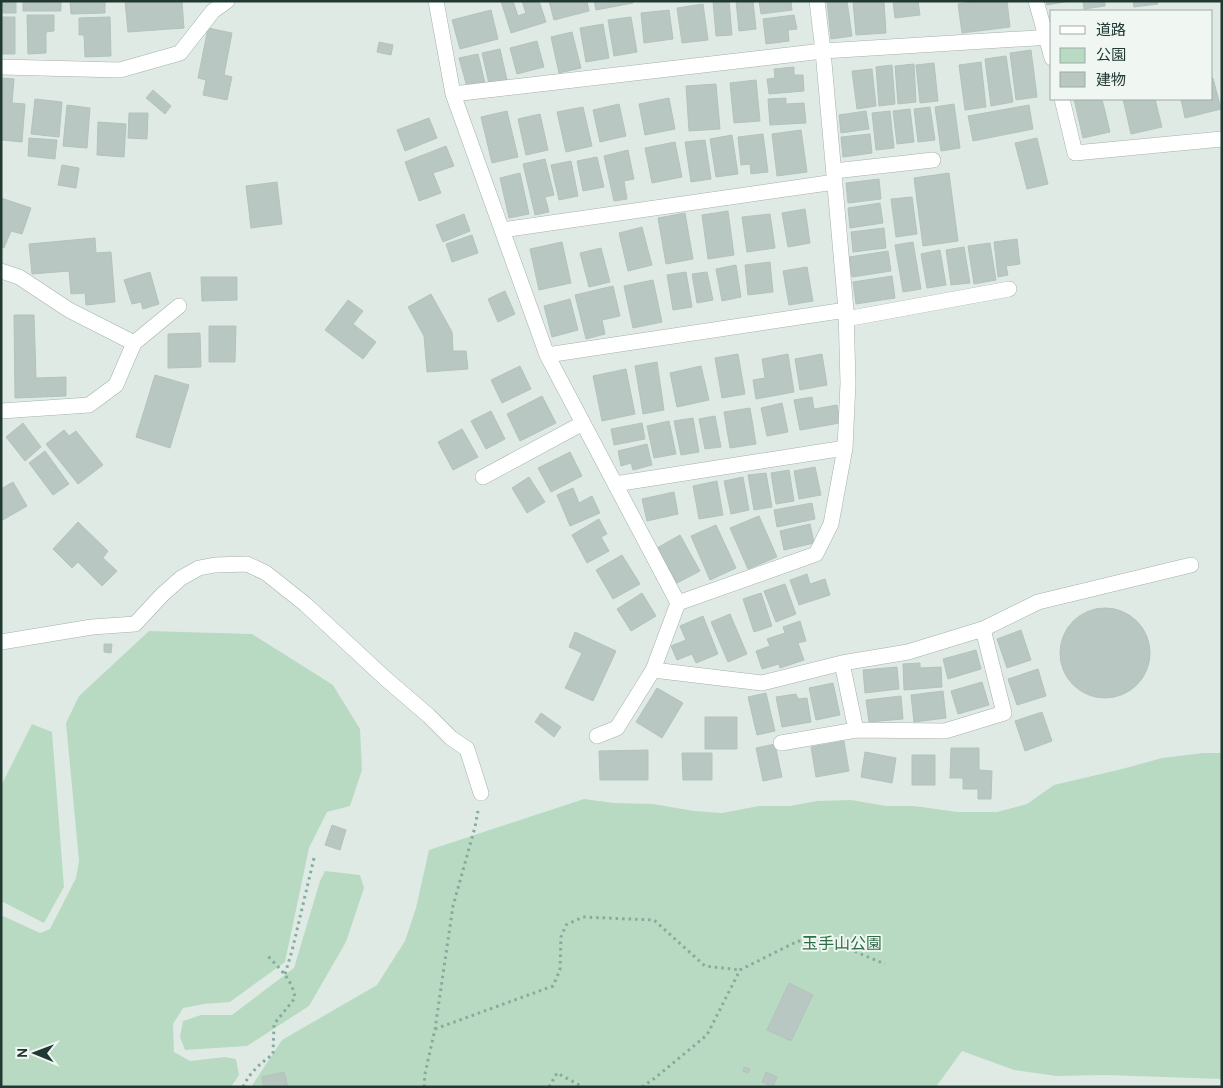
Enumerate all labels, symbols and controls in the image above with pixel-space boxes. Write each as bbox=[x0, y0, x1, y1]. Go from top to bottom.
legend bbox=[1050, 10, 1213, 100]
text: 道路 bbox=[1096, 22, 1126, 41]
text: 公園 bbox=[1096, 47, 1126, 66]
text: 建物 bbox=[1096, 72, 1126, 91]
park label: 玉手山公園 bbox=[802, 935, 882, 955]
north arrow bbox=[10, 1028, 60, 1078]
text: N bbox=[15, 1048, 32, 1058]

